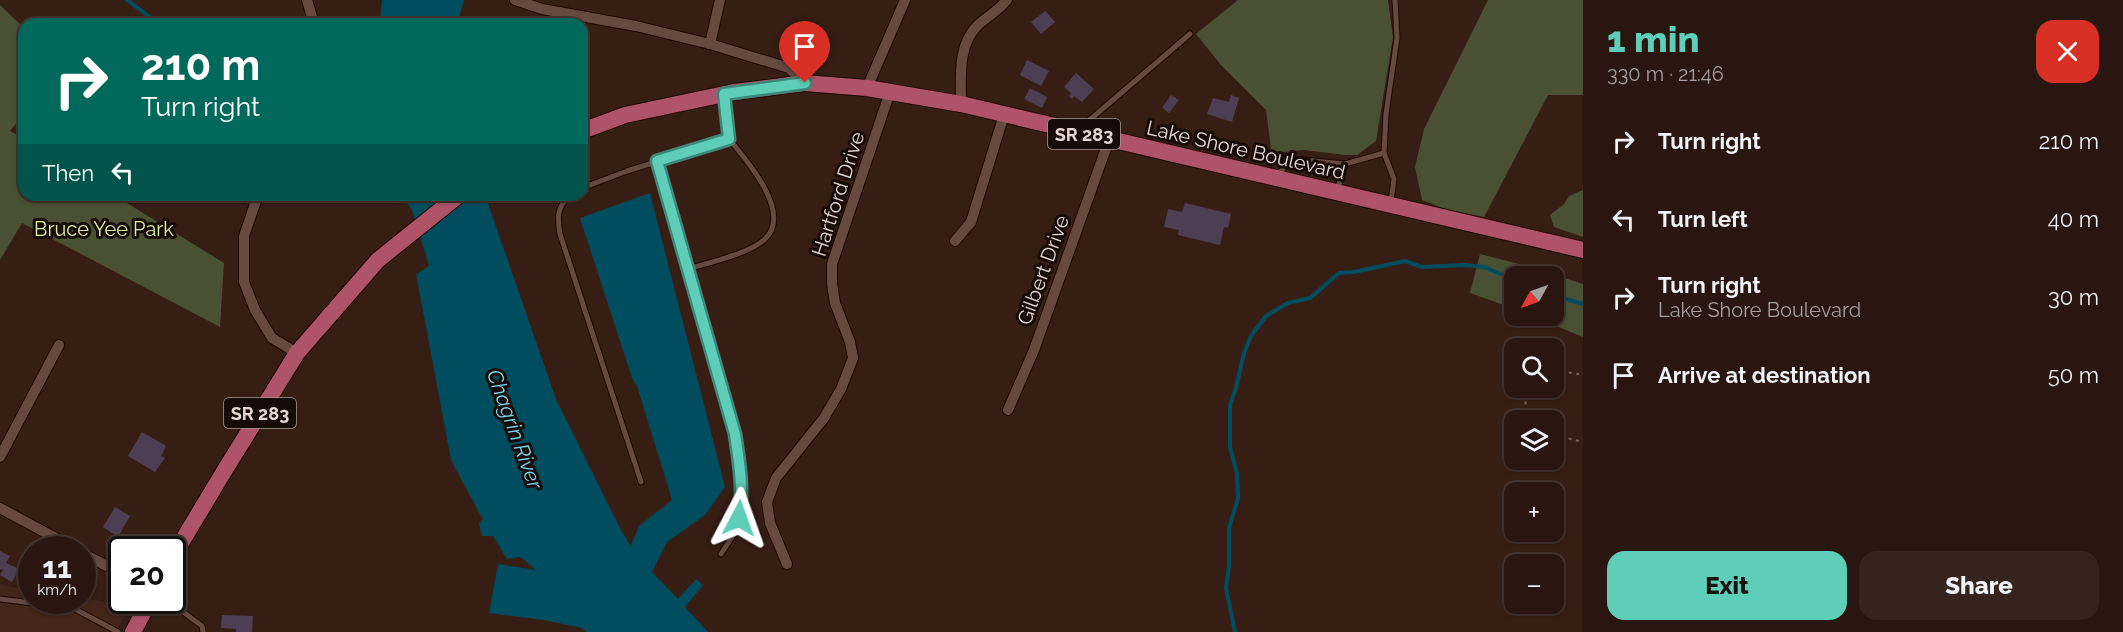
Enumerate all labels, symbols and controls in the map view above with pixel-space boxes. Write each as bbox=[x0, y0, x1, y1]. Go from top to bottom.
text: 1 min bbox=[1607, 18, 1699, 60]
button: close bbox=[2036, 20, 2099, 83]
pin bbox=[779, 21, 830, 83]
icon: arrive bbox=[788, 30, 821, 63]
text: 210 m bbox=[141, 41, 260, 90]
icon: right bbox=[42, 42, 120, 120]
text: 330 m · 21:46 bbox=[1607, 62, 1724, 86]
text: Turn right bbox=[141, 91, 260, 122]
street label: Lake Shore Boulevard bbox=[1144, 115, 1348, 185]
road number: SR 283 bbox=[1048, 119, 1120, 149]
icon: right bbox=[1607, 125, 1640, 158]
street label: Hartford Drive bbox=[807, 128, 869, 259]
text: Turn right bbox=[1658, 128, 1761, 154]
text: 210 m bbox=[2039, 128, 2099, 154]
icon: left bbox=[106, 156, 139, 189]
text: Then bbox=[42, 160, 94, 186]
icon: left bbox=[1607, 203, 1640, 236]
text: Turn left bbox=[1658, 206, 1748, 232]
text: 40 m bbox=[2048, 206, 2099, 232]
street label: Gilbert Drive bbox=[1012, 212, 1074, 328]
park label: Bruce Yee Park bbox=[34, 217, 174, 241]
north arrow bbox=[1504, 266, 1564, 326]
map controls bbox=[1504, 266, 1564, 614]
text: Turn right bbox=[1658, 272, 1761, 298]
icon: right bbox=[1607, 281, 1640, 314]
text: 30 m bbox=[2048, 284, 2099, 310]
text: Lake Shore Boulevard bbox=[1658, 298, 1861, 322]
button: search bbox=[1504, 338, 1564, 398]
icon: arrive bbox=[1607, 359, 1640, 392]
text: Arrive at destination bbox=[1658, 362, 1871, 388]
text: 50 m bbox=[2048, 362, 2099, 388]
water label: Chagrin River bbox=[482, 366, 548, 493]
road number: SR 283 bbox=[224, 398, 296, 428]
button: layers bbox=[1504, 410, 1564, 470]
button: + bbox=[1504, 482, 1564, 542]
position arrow bbox=[707, 486, 771, 550]
speed limit sign: 20 bbox=[108, 536, 186, 614]
text: 11 bbox=[42, 550, 72, 585]
button: Exit bbox=[1607, 551, 1847, 620]
button: Share bbox=[1859, 551, 2099, 620]
button: − bbox=[1504, 554, 1564, 614]
text: km/h bbox=[37, 581, 77, 599]

